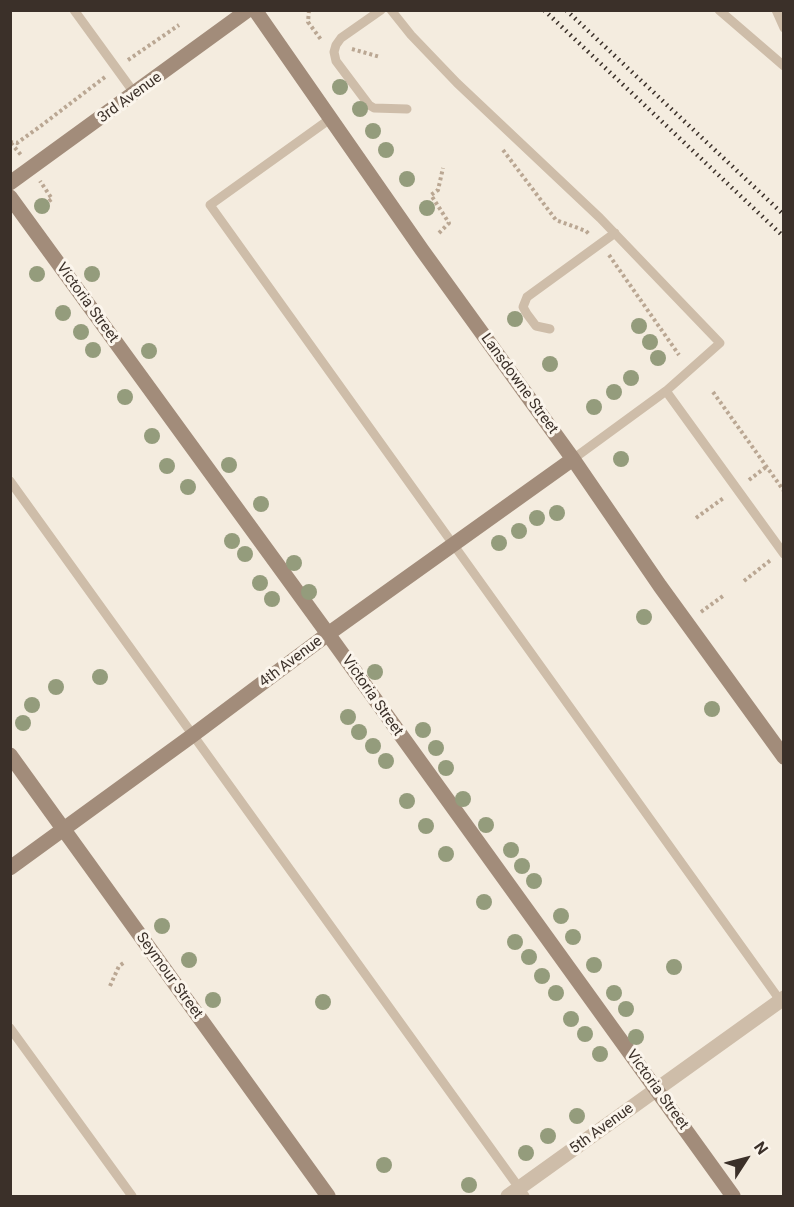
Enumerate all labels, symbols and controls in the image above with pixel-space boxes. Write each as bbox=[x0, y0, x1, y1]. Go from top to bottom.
street label: 3rd Avenue bbox=[95, 69, 165, 127]
street label: Victoria Street bbox=[52, 259, 122, 347]
street label: Lansdowne Street bbox=[476, 330, 562, 438]
street label: 4th Avenue bbox=[256, 632, 326, 692]
street label: Victoria Street bbox=[338, 652, 406, 740]
street label: Seymour Street bbox=[132, 929, 206, 1023]
street label: Victoria Street bbox=[622, 1046, 692, 1134]
street label: 5th Avenue bbox=[567, 1100, 637, 1158]
north arrow bbox=[716, 1129, 776, 1189]
text: N bbox=[750, 1138, 772, 1158]

